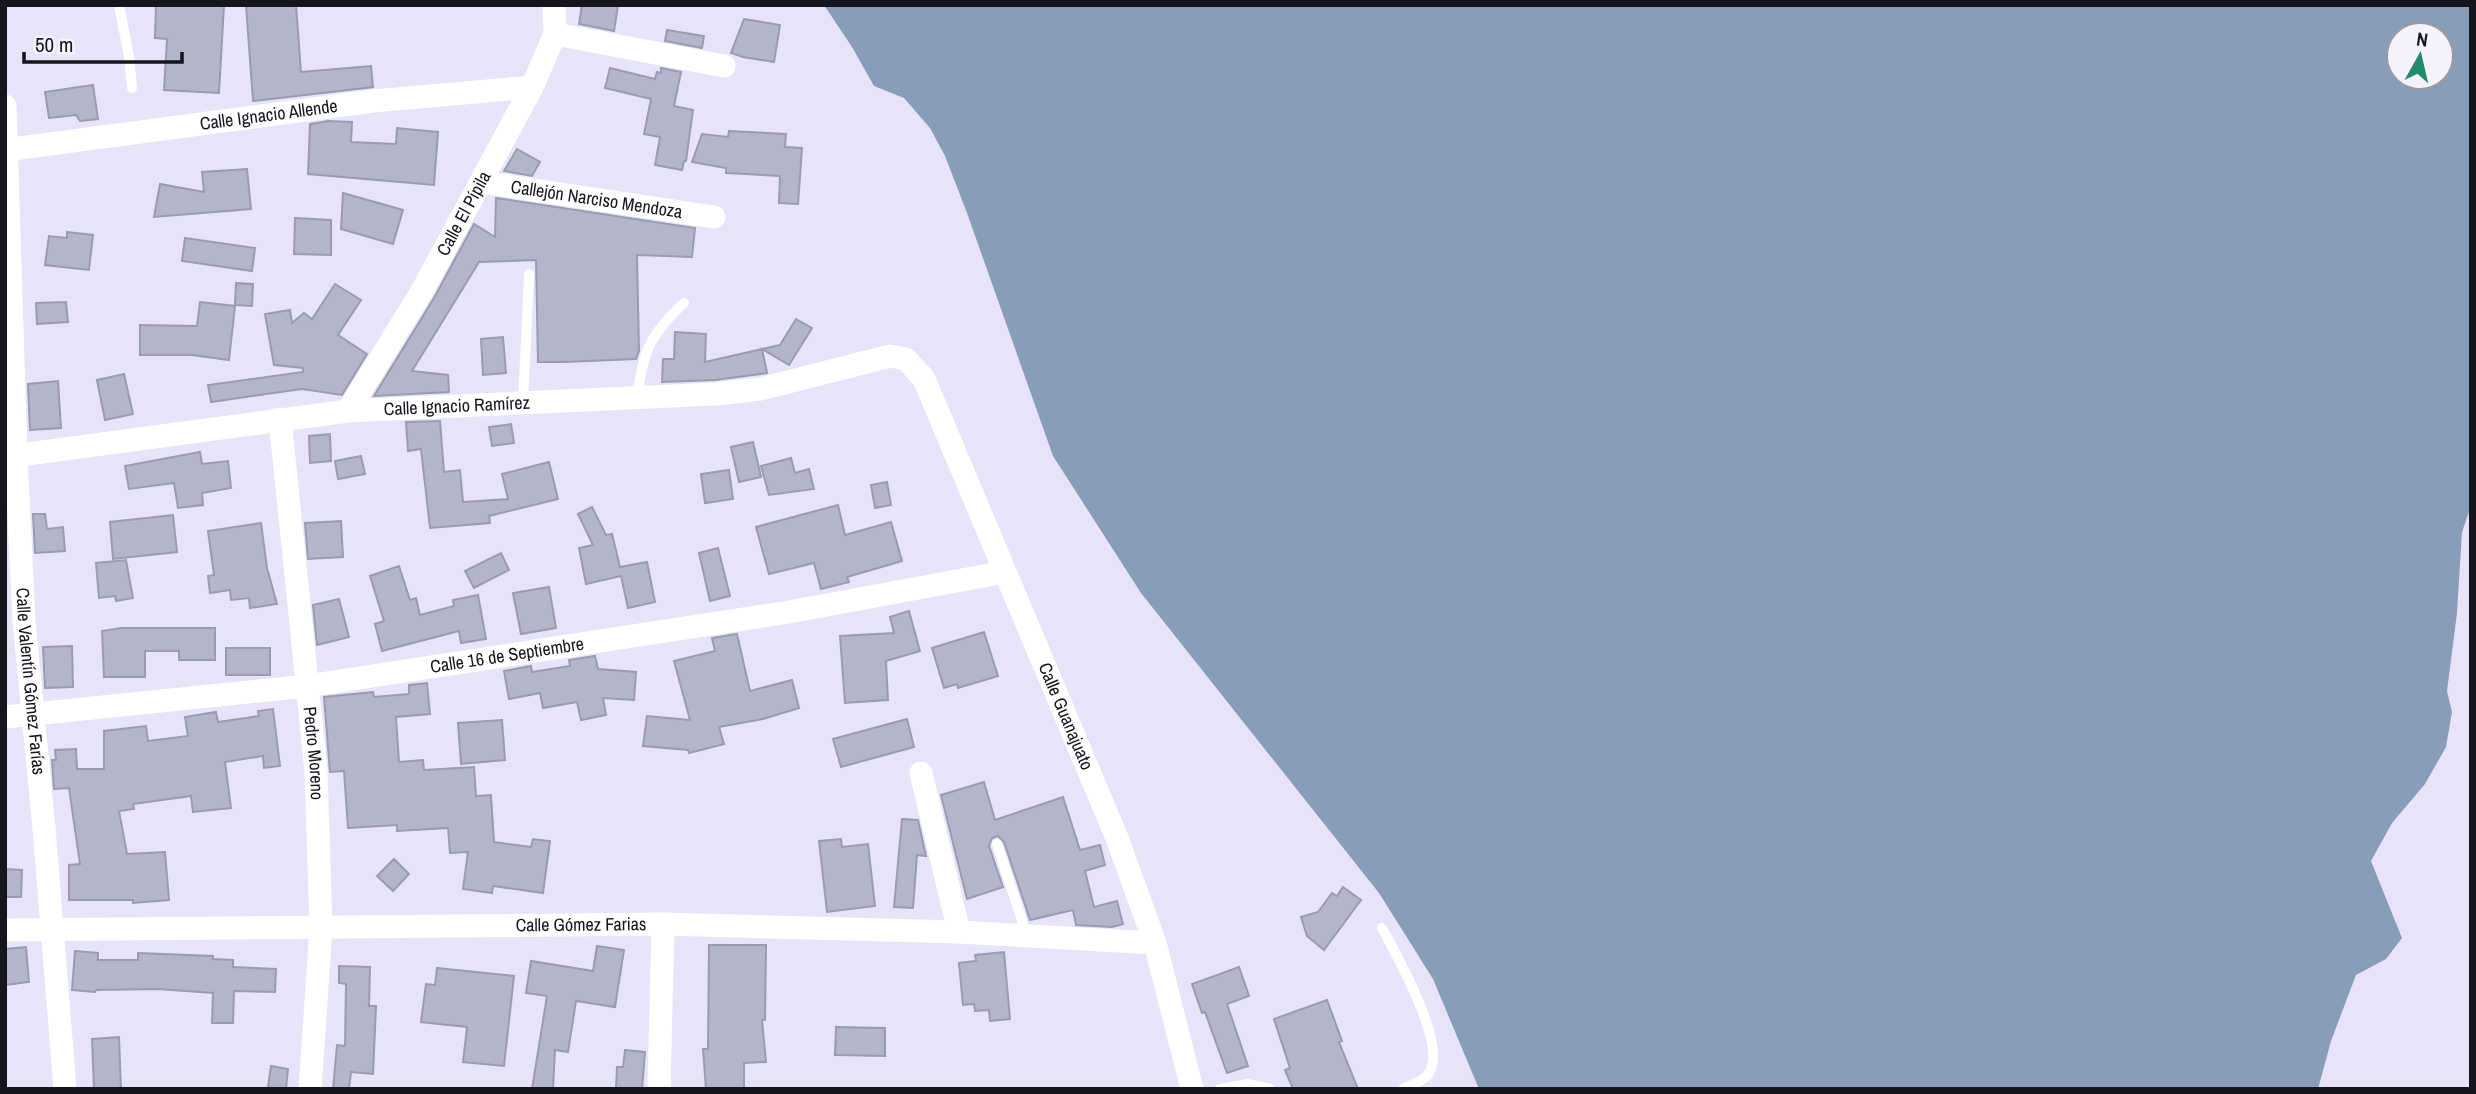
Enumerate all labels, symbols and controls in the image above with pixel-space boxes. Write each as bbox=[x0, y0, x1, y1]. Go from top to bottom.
scale bar bbox=[24, 21, 182, 65]
north arrow bbox=[2385, 21, 2455, 91]
text: N bbox=[2415, 26, 2430, 53]
text: 50 m bbox=[35, 30, 73, 59]
street label: Calle Ignacio Allende bbox=[198, 93, 339, 136]
street label: Calle El Pípila bbox=[430, 167, 496, 260]
street label: Callejón Narciso Mendoza bbox=[509, 174, 684, 224]
street label: Calle Ignacio Ramírez bbox=[383, 390, 530, 421]
street label: Calle Valentín Gómez Farías bbox=[10, 587, 52, 776]
street label: Calle 16 de Septiembre bbox=[428, 631, 586, 679]
street label: Calle Guanajuato bbox=[1033, 659, 1100, 774]
street label: Pedro Moreno bbox=[297, 705, 330, 800]
street label: Calle Gómez Farias bbox=[516, 911, 646, 937]

